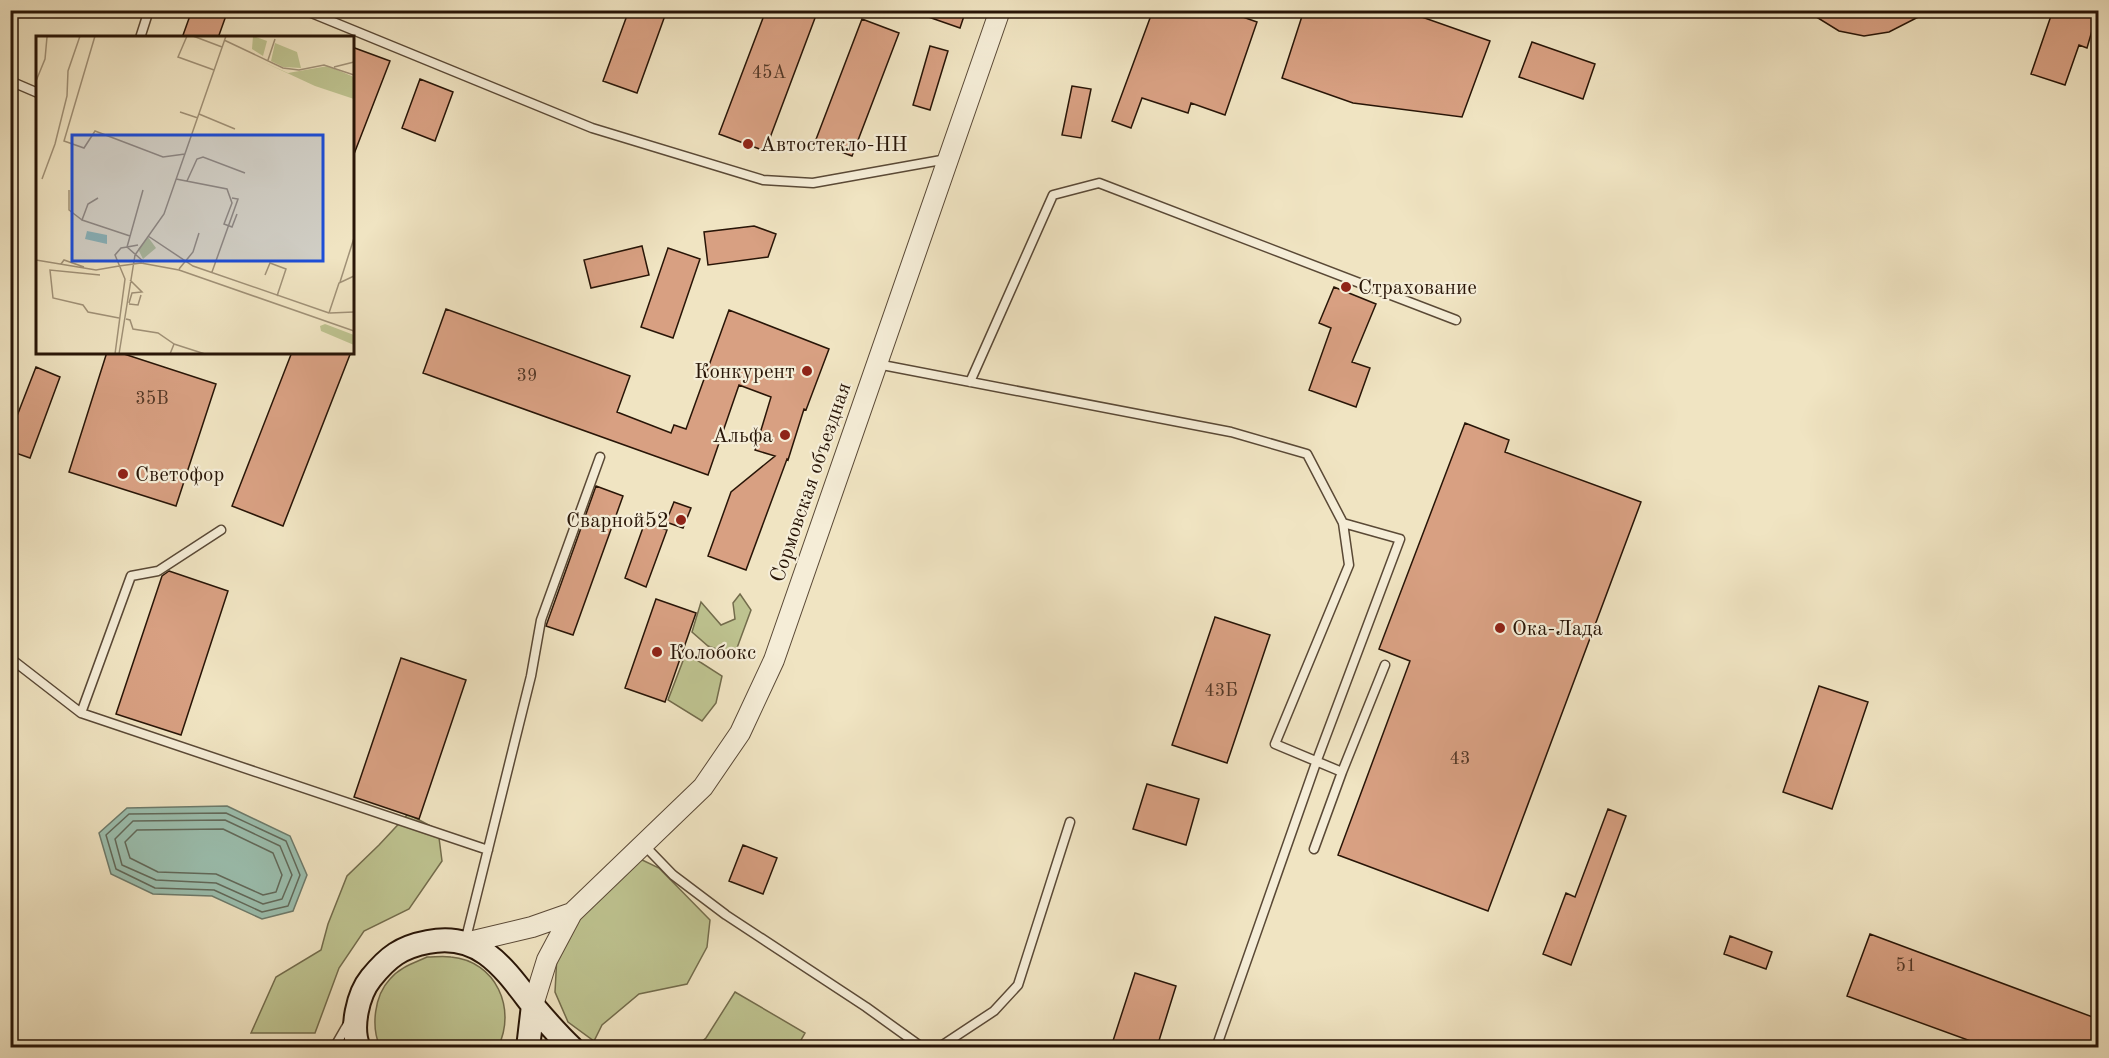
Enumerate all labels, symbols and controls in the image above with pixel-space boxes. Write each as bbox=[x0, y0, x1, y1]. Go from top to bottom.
inset map bbox=[36, 36, 354, 354]
house number: 45А bbox=[752, 64, 787, 82]
place label: Автостекло-НН bbox=[760, 135, 908, 156]
marker: Автостекло-НН bbox=[741, 137, 755, 151]
place label: Страхование bbox=[1358, 278, 1477, 299]
marker: Страхование bbox=[1339, 280, 1353, 294]
place label: Конкурент bbox=[694, 362, 795, 383]
marker: Конкурент bbox=[800, 364, 814, 378]
house number: 39 bbox=[517, 367, 537, 385]
street label: Сормовская объездная bbox=[767, 380, 856, 585]
house number: 35В bbox=[135, 390, 169, 408]
place label: Альфа bbox=[712, 426, 773, 447]
marker: Альфа bbox=[778, 428, 792, 442]
place label: Светофор bbox=[135, 465, 224, 486]
marker: Светофор bbox=[116, 467, 130, 481]
place label: Сварной52 bbox=[566, 511, 669, 532]
marker: Сварной52 bbox=[674, 513, 688, 527]
place label: Ока-Лада bbox=[1512, 619, 1603, 640]
marker: Ока-Лада bbox=[1493, 621, 1507, 635]
place label: Колобокс bbox=[669, 643, 756, 664]
marker: Колобокс bbox=[650, 645, 664, 659]
house number: 43Б bbox=[1204, 682, 1238, 700]
house number: 43 bbox=[1450, 750, 1470, 768]
house number: 51 bbox=[1896, 957, 1916, 975]

